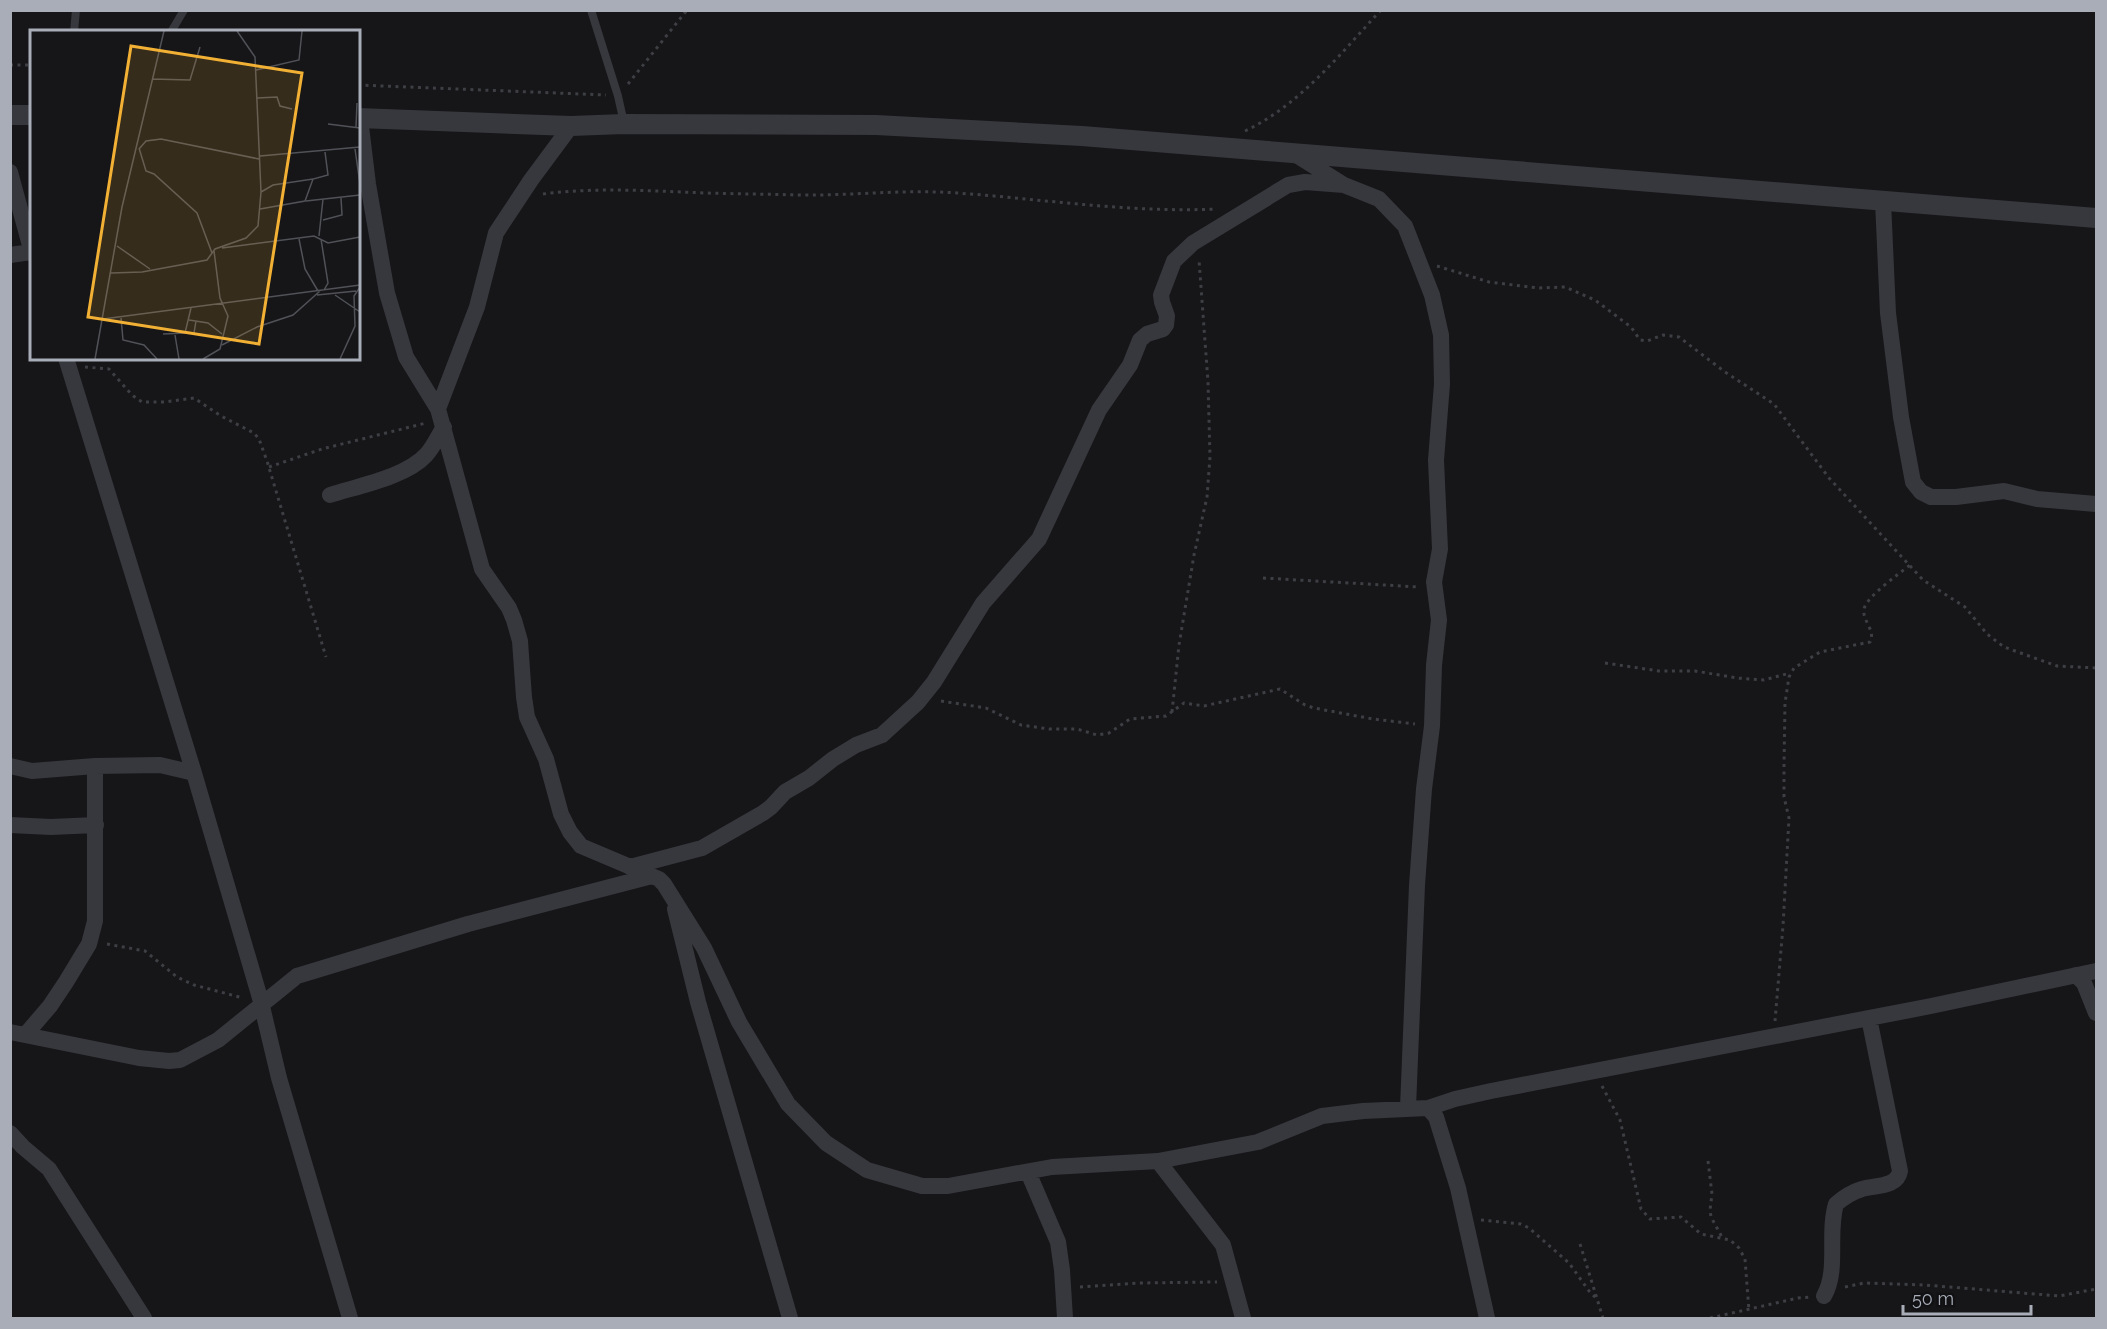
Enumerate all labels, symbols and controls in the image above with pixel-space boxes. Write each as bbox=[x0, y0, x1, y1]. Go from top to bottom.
inset map bbox=[30, 30, 360, 360]
scale bar bbox=[1903, 1278, 2030, 1316]
text: 50 m bbox=[1912, 1288, 1954, 1309]

